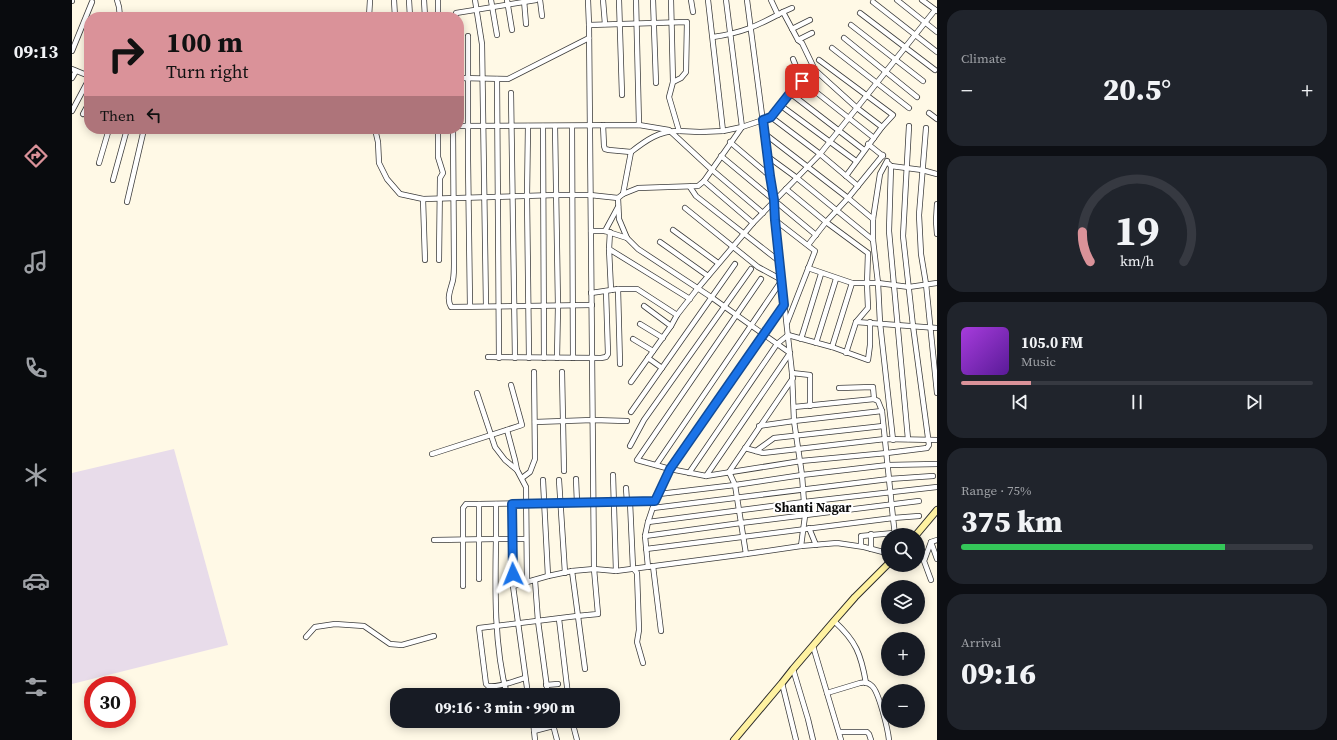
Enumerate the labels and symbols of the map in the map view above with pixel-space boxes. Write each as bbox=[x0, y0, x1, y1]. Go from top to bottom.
pin bbox=[785, 64, 819, 98]
district label: Shanti Nagar bbox=[775, 499, 852, 516]
position arrow bbox=[492, 553, 534, 595]
speed limit sign: 30 bbox=[84, 676, 136, 728]

